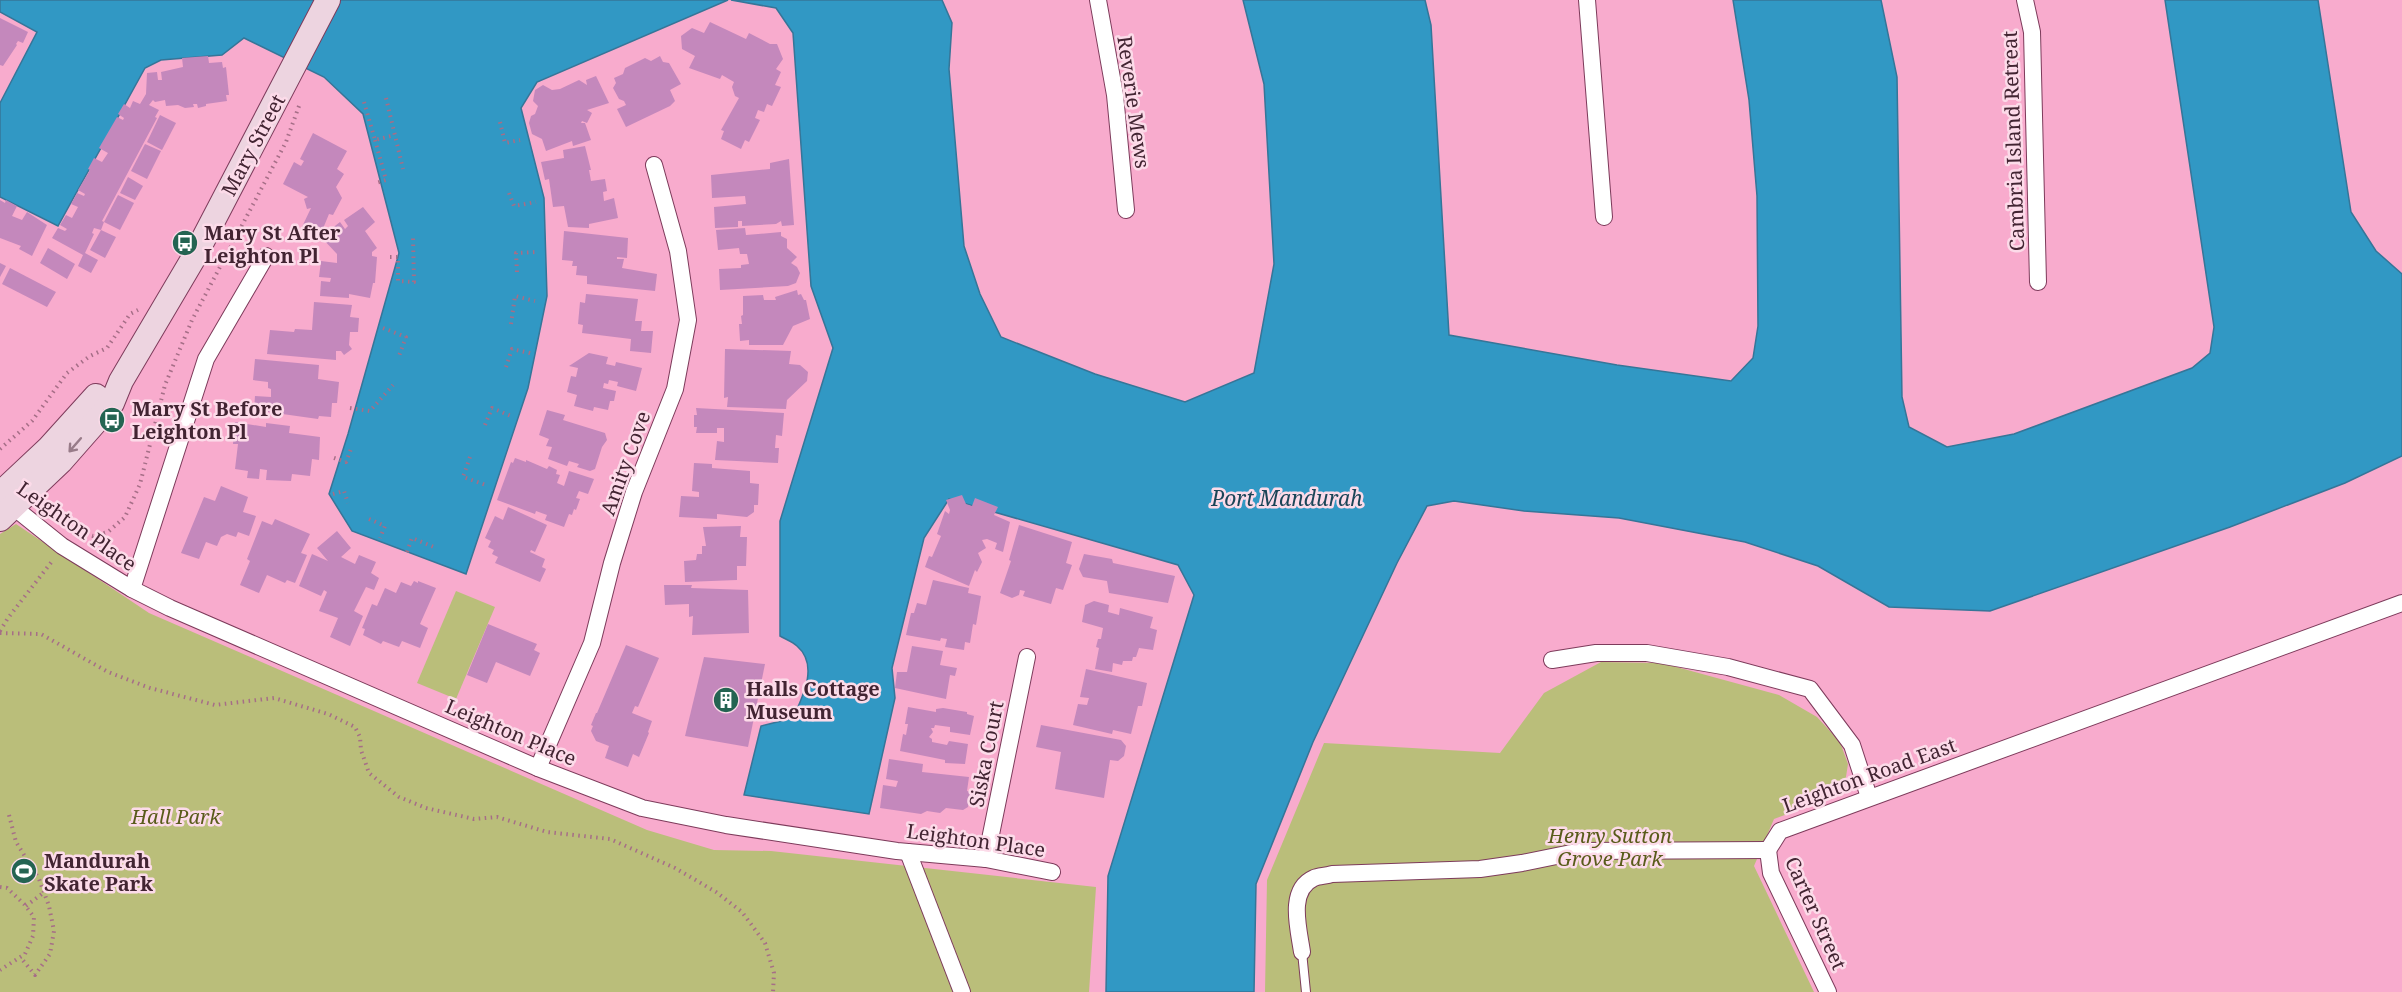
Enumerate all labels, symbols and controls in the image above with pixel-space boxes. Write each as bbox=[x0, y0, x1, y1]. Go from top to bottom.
street label: Cambria Island Retreat bbox=[1996, 30, 2030, 252]
street label: Reverie Mews bbox=[1111, 34, 1157, 170]
street label: Mary Street bbox=[215, 89, 291, 201]
place label: Mary St After Leighton Pl bbox=[204, 219, 341, 269]
bus stop icon: Mary St After Leighton Pl bbox=[170, 228, 200, 258]
place label: Mary St Before Leighton Pl bbox=[132, 395, 282, 445]
bus stop icon: Mary St Before Leighton Pl bbox=[97, 405, 127, 435]
street label: Amity Cove bbox=[594, 407, 656, 519]
one-way arrow bbox=[68, 437, 82, 452]
street label: Leighton Place bbox=[12, 475, 142, 577]
water label: Port Mandurah bbox=[1210, 484, 1363, 512]
place label: Halls Cottage Museum bbox=[746, 675, 880, 725]
building icon: Halls Cottage Museum bbox=[711, 685, 741, 715]
street label: Leighton Place bbox=[441, 692, 581, 772]
street label: Siska Court bbox=[962, 699, 1010, 809]
street label: Leighton Road East bbox=[1778, 731, 1960, 819]
park label: Hall Park bbox=[130, 803, 221, 830]
street label: Leighton Place bbox=[905, 817, 1047, 863]
park label: Henry Sutton Grove Park bbox=[1547, 822, 1672, 872]
place label: Mandurah Skate Park bbox=[44, 847, 153, 897]
street label: Carter Street bbox=[1779, 852, 1853, 974]
sports icon: Mandurah Skate Park bbox=[9, 856, 39, 886]

